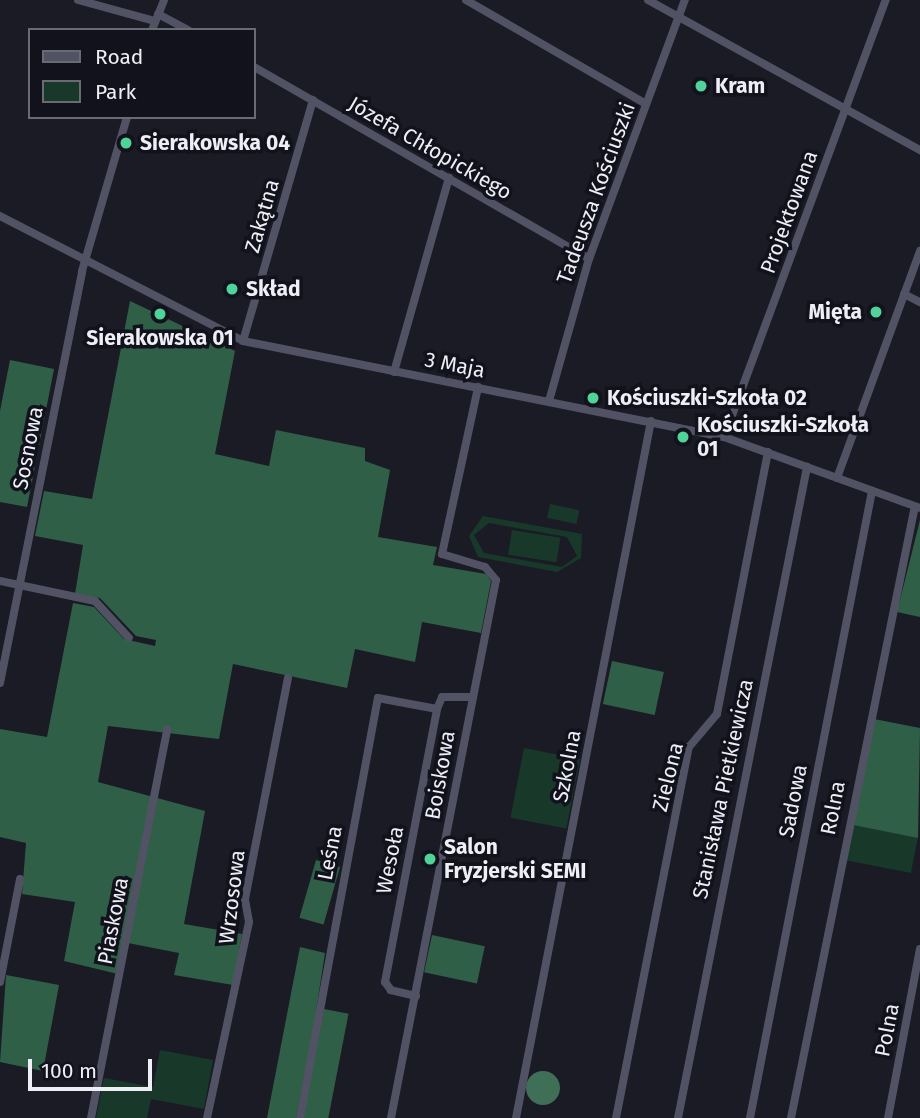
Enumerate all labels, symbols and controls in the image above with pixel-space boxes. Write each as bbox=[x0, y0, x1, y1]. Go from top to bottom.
legend bbox=[28, 28, 256, 119]
text: Road bbox=[95, 44, 143, 70]
place label: Kram bbox=[715, 73, 765, 99]
marker: Kram bbox=[693, 78, 709, 94]
text: Park bbox=[95, 79, 136, 105]
street label: Józefa Chłopickiego bbox=[344, 91, 516, 205]
street label: Tadeusza Kościuszki bbox=[551, 99, 641, 287]
place label: Sierakowska 04 bbox=[140, 130, 290, 156]
marker: Sierakowska 04 bbox=[118, 135, 134, 151]
street label: Projektowana bbox=[755, 147, 823, 277]
street label: Zakątna bbox=[240, 176, 284, 256]
place label: Skład bbox=[246, 276, 301, 302]
marker: Skład bbox=[224, 281, 240, 297]
place label: Mięta bbox=[809, 299, 862, 325]
marker: Mięta bbox=[868, 304, 884, 320]
marker: Sierakowska 01 bbox=[152, 306, 168, 322]
place label: Sierakowska 01 bbox=[86, 325, 234, 351]
street label: 3 Maja bbox=[423, 347, 487, 383]
place label: Kościuszki-Szkoła 02 bbox=[607, 385, 807, 411]
marker: Kościuszki-Szkoła 02 bbox=[585, 390, 601, 406]
street label: Sosnowa bbox=[8, 404, 48, 492]
place label: Kościuszki-Szkoła 01 bbox=[697, 412, 869, 462]
marker: Kościuszki-Szkoła 01 bbox=[675, 429, 691, 445]
street label: Stanisława Pietkiewicza bbox=[687, 677, 759, 901]
street label: Szkolna bbox=[548, 728, 586, 804]
street label: Boiskowa bbox=[420, 729, 460, 821]
street label: Zielona bbox=[647, 740, 689, 814]
street label: Sadowa bbox=[774, 762, 812, 840]
street label: Rolna bbox=[815, 779, 851, 837]
street label: Leśna bbox=[312, 824, 348, 882]
street label: Wesoła bbox=[371, 824, 409, 896]
place label: Salon Fryzjerski SEMI bbox=[444, 834, 586, 884]
street label: Wrzosowa bbox=[214, 848, 250, 946]
marker: Salon Fryzjerski SEMI bbox=[422, 851, 438, 867]
street label: Piaskowa bbox=[92, 875, 134, 967]
street label: Polna bbox=[870, 1001, 904, 1059]
scale bar bbox=[32, 1044, 156, 1088]
text: 100 m bbox=[41, 1058, 97, 1084]

